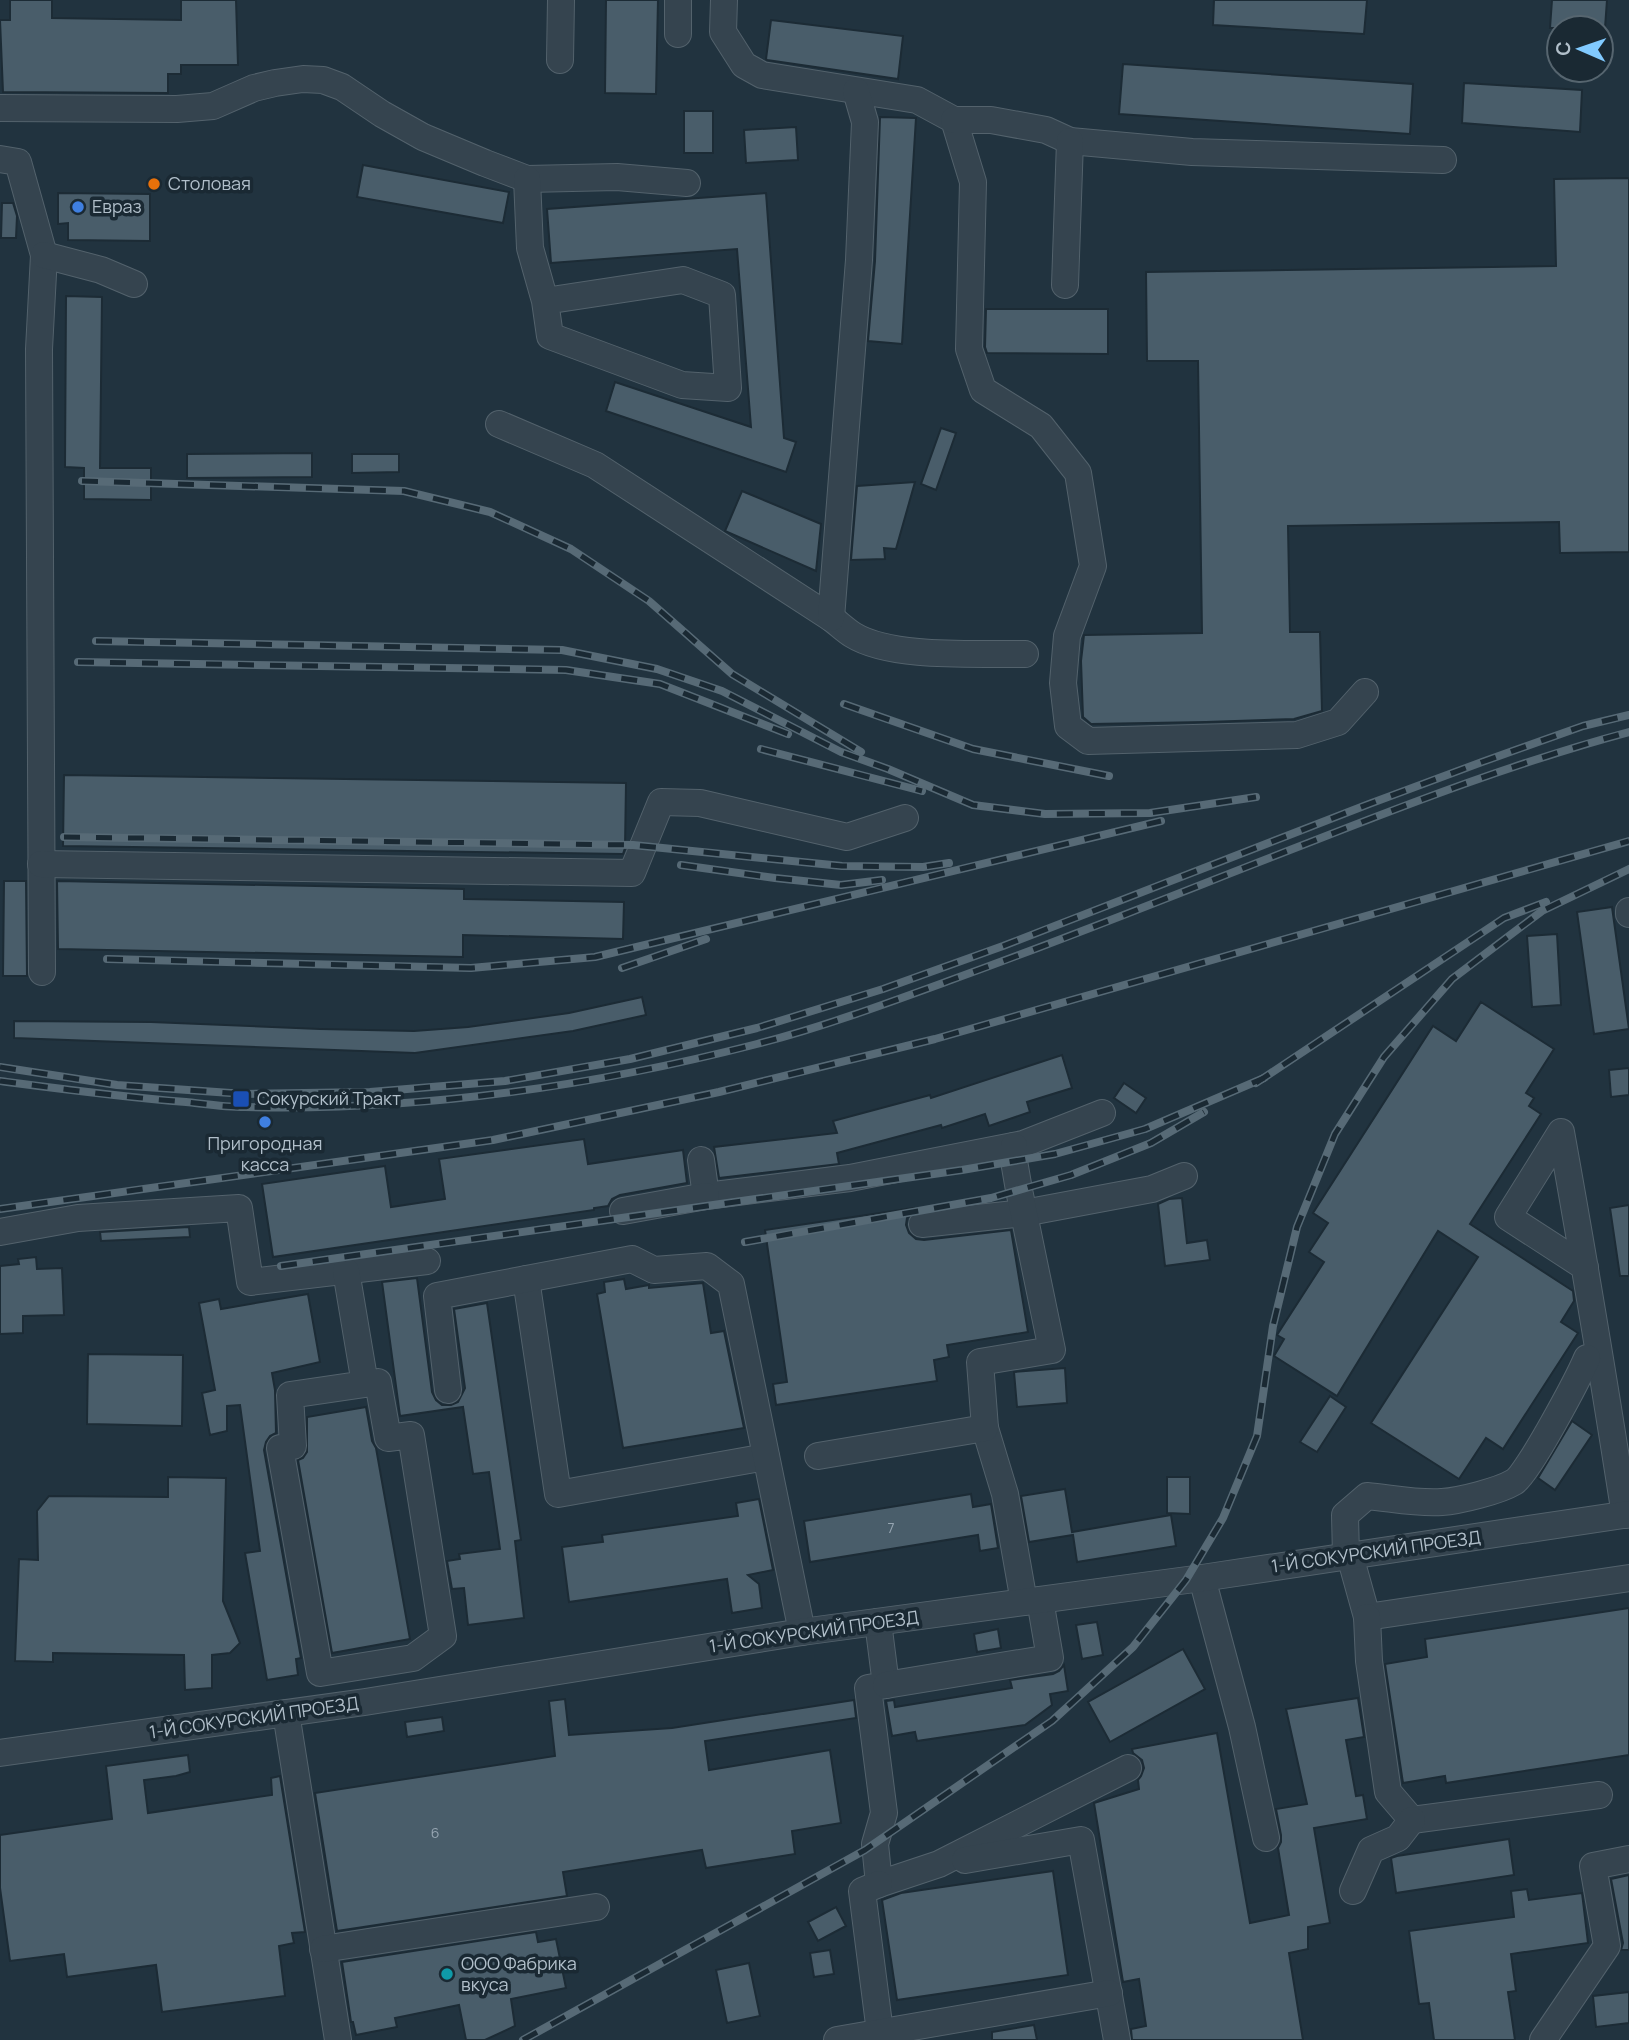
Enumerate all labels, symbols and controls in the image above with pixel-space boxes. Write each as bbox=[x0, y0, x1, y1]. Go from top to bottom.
north arrow bbox=[1545, 14, 1615, 84]
text: С bbox=[1550, 41, 1576, 56]
place label: Cтоловая bbox=[168, 171, 251, 195]
marker: Cтоловая bbox=[146, 176, 162, 192]
place label: Евраз bbox=[92, 194, 142, 218]
marker: Евраз bbox=[70, 199, 86, 215]
place label: Сокурский Тракт bbox=[257, 1086, 401, 1110]
marker: Сокурский Тракт bbox=[231, 1089, 251, 1109]
marker: Пригородная касса bbox=[257, 1114, 273, 1130]
place label: Пригородная касса bbox=[208, 1131, 322, 1176]
house number: 7 bbox=[887, 1518, 895, 1537]
street label: 1-Й СОКУРСКИЙ ПРОЕЗД bbox=[1270, 1524, 1482, 1578]
street label: 1-Й СОКУРСКИЙ ПРОЕЗД bbox=[708, 1604, 920, 1658]
street label: 1-Й СОКУРСКИЙ ПРОЕЗД bbox=[148, 1690, 360, 1744]
house number: 6 bbox=[431, 1823, 439, 1842]
place label: ООО Фабрика вкуса bbox=[461, 1951, 577, 1996]
marker: ООО Фабрика вкуса bbox=[439, 1966, 455, 1982]

